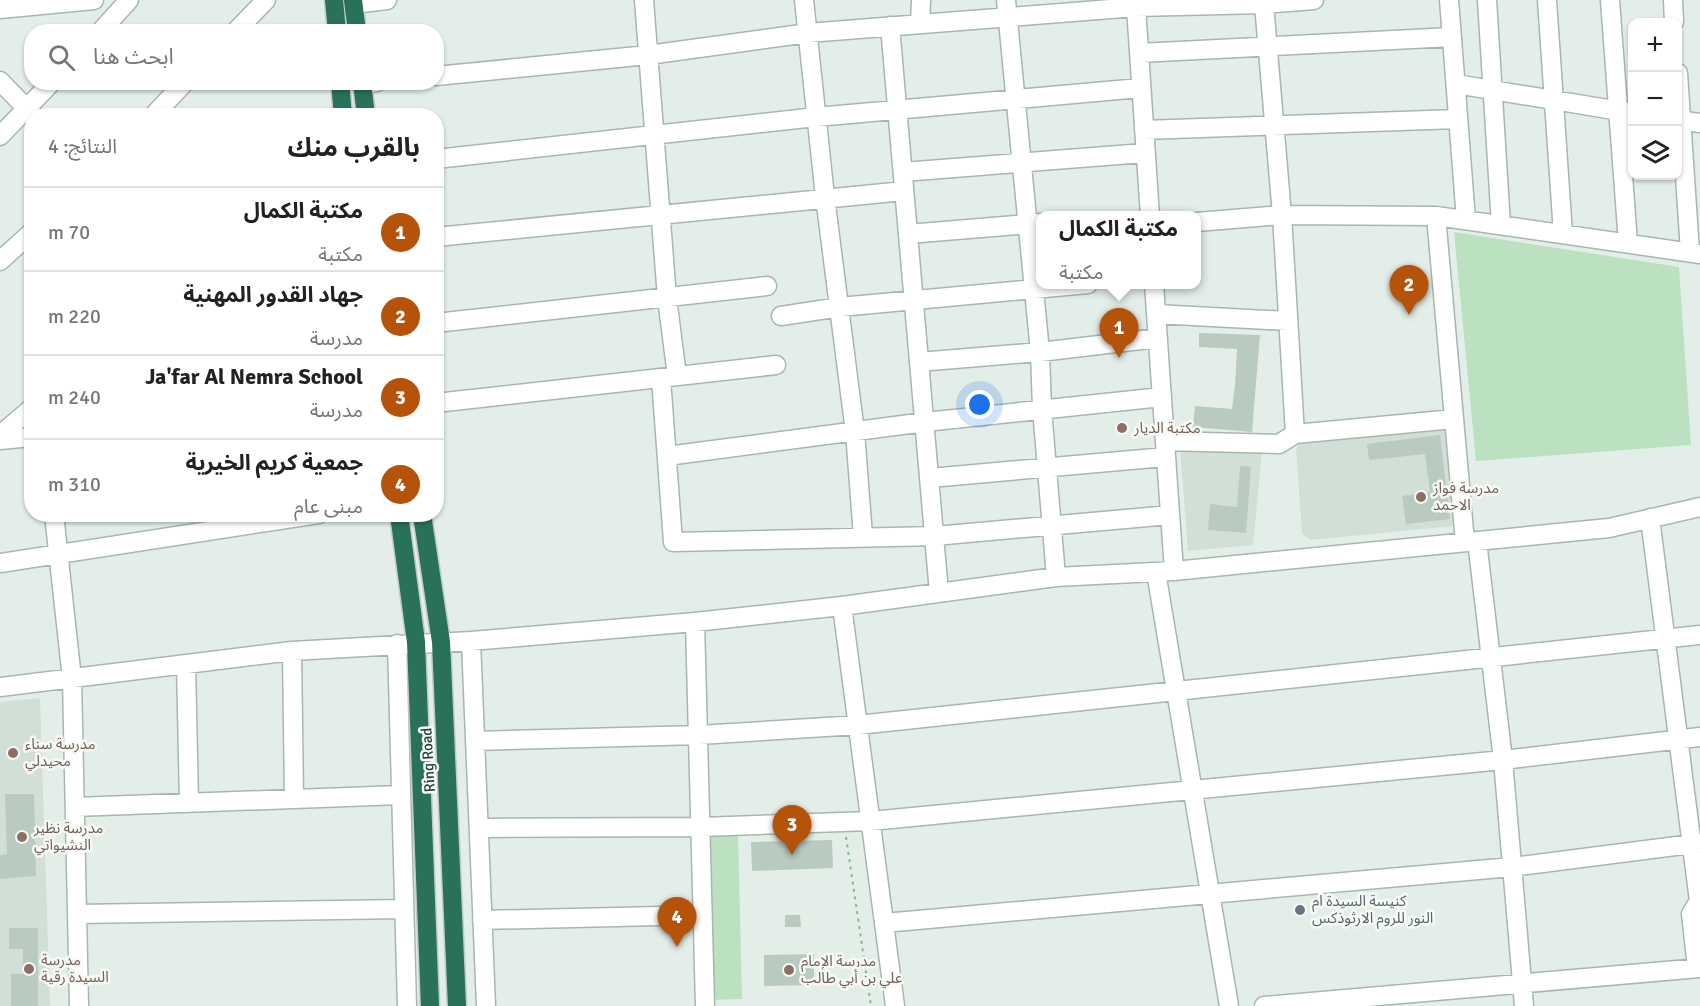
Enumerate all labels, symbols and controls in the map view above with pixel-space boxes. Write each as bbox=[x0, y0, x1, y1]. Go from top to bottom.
map controls bbox=[1628, 18, 1682, 180]
button: + bbox=[1628, 18, 1682, 72]
search box bbox=[24, 24, 444, 90]
icon: search bbox=[45, 41, 78, 74]
text: ابحث هنا bbox=[93, 43, 174, 70]
button: − bbox=[1628, 72, 1682, 126]
button: layers bbox=[1628, 126, 1682, 180]
text: بالقرب منك bbox=[288, 132, 420, 164]
text: النتائج: 4 bbox=[48, 134, 117, 159]
text: مكتبة الكمال bbox=[244, 197, 363, 224]
popup bbox=[1036, 211, 1201, 289]
text: مكتبة الكمال bbox=[1059, 215, 1178, 242]
text: 70 m bbox=[48, 220, 90, 245]
text: 1 bbox=[395, 220, 406, 245]
text: مكتبة bbox=[318, 242, 363, 267]
text: مكتبة bbox=[1059, 260, 1104, 285]
pin: 2 bbox=[1390, 266, 1428, 315]
text: جهاد القدور المهنية bbox=[183, 281, 363, 308]
text: 220 m bbox=[48, 304, 101, 329]
text: 2 bbox=[395, 304, 406, 329]
pin: 1 bbox=[1100, 308, 1138, 358]
text: مدرسة bbox=[310, 326, 363, 351]
text: Ja'far Al Nemra School bbox=[145, 363, 363, 390]
text: 240 m bbox=[48, 385, 101, 410]
text: 3 bbox=[395, 385, 406, 410]
your location bbox=[965, 390, 994, 419]
text: مدرسة bbox=[310, 398, 363, 423]
place label: مكتبة الديار bbox=[1133, 419, 1201, 437]
marker: مكتبة الديار bbox=[1115, 421, 1129, 435]
text: جمعية كريم الخيرية bbox=[185, 449, 363, 476]
text: 310 m bbox=[48, 472, 101, 497]
text: 4 bbox=[395, 472, 406, 497]
place label: مدرسة فواز الاحمد bbox=[1432, 479, 1499, 514]
marker: مدرسة فواز الاحمد bbox=[1414, 490, 1428, 504]
text: مبنى عام bbox=[294, 494, 363, 519]
street label: Ring Road bbox=[417, 727, 439, 793]
place label: مدرسة سناء محيدلي bbox=[25, 735, 96, 772]
marker: مدرسة سناء محيدلي bbox=[6, 746, 20, 760]
pin: 3 bbox=[772, 806, 812, 855]
place label: مدرسة نظير النشيواتي bbox=[33, 819, 103, 856]
marker: مدرسة نظير النشيواتي bbox=[15, 830, 29, 844]
place label: كنيسة السيدة ام النور للروم الارثوذكس bbox=[1312, 892, 1433, 929]
pin: 4 bbox=[658, 898, 696, 947]
marker: كنيسة السيدة ام النور للروم الارثوذكس bbox=[1293, 903, 1307, 917]
place label: مدرسة السيدة رقية bbox=[41, 951, 109, 986]
place label: مدرسة الإمام علي بن أبي طالب bbox=[801, 952, 903, 989]
marker: مدرسة السيدة رقية bbox=[22, 962, 36, 976]
marker: مدرسة الإمام علي بن أبي طالب bbox=[782, 963, 796, 977]

